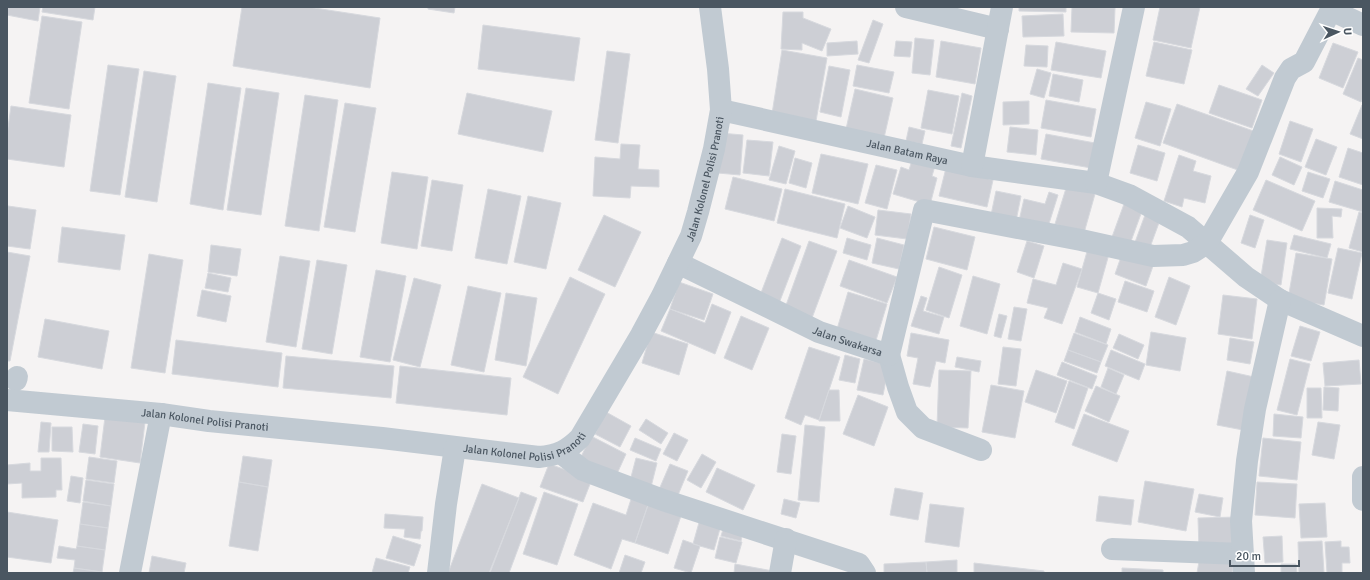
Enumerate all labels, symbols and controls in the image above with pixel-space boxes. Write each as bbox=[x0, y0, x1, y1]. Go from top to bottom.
north arrow bbox=[1318, 12, 1358, 52]
text: U bbox=[1341, 27, 1354, 36]
street label: Jalan Kolonel Polisi Pranoti bbox=[683, 115, 726, 243]
street label: Jalan Batam Raya bbox=[866, 136, 950, 167]
street label: Jalan Swakarsa bbox=[811, 323, 884, 359]
street label: Jalan Kolonel Polisi Pranoti bbox=[141, 406, 269, 433]
street label: Jalan Kolonel Polisi Pranoti bbox=[463, 430, 588, 464]
scale bar bbox=[1230, 542, 1299, 568]
text: 20 m bbox=[1236, 549, 1261, 564]

